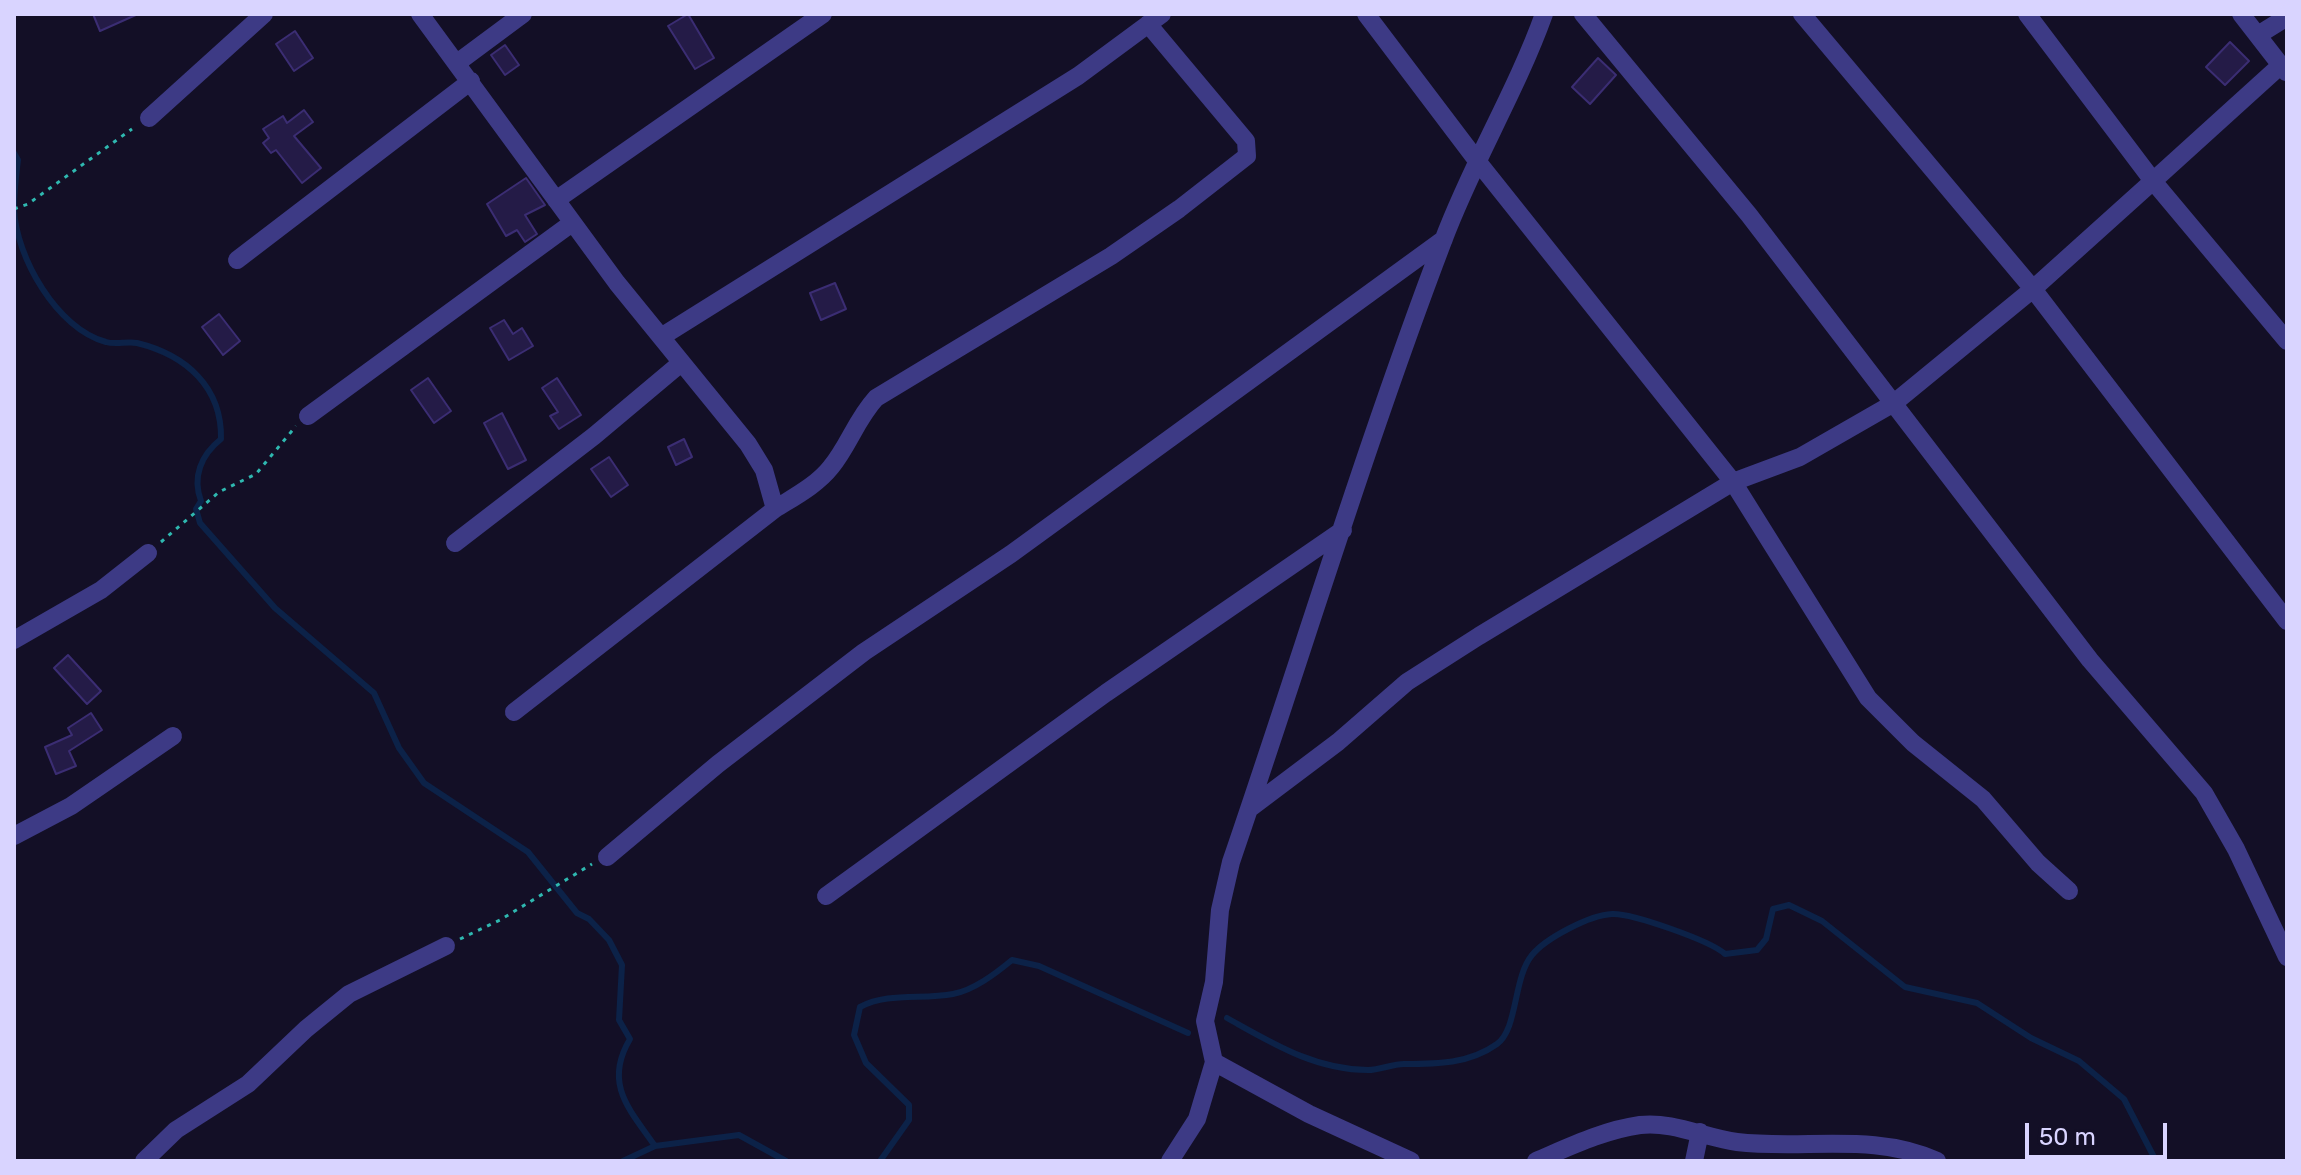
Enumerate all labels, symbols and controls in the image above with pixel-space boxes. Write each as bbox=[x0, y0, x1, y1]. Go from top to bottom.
scale bar bbox=[2029, 1107, 2171, 1157]
text: 50 m bbox=[2039, 1123, 2096, 1151]

